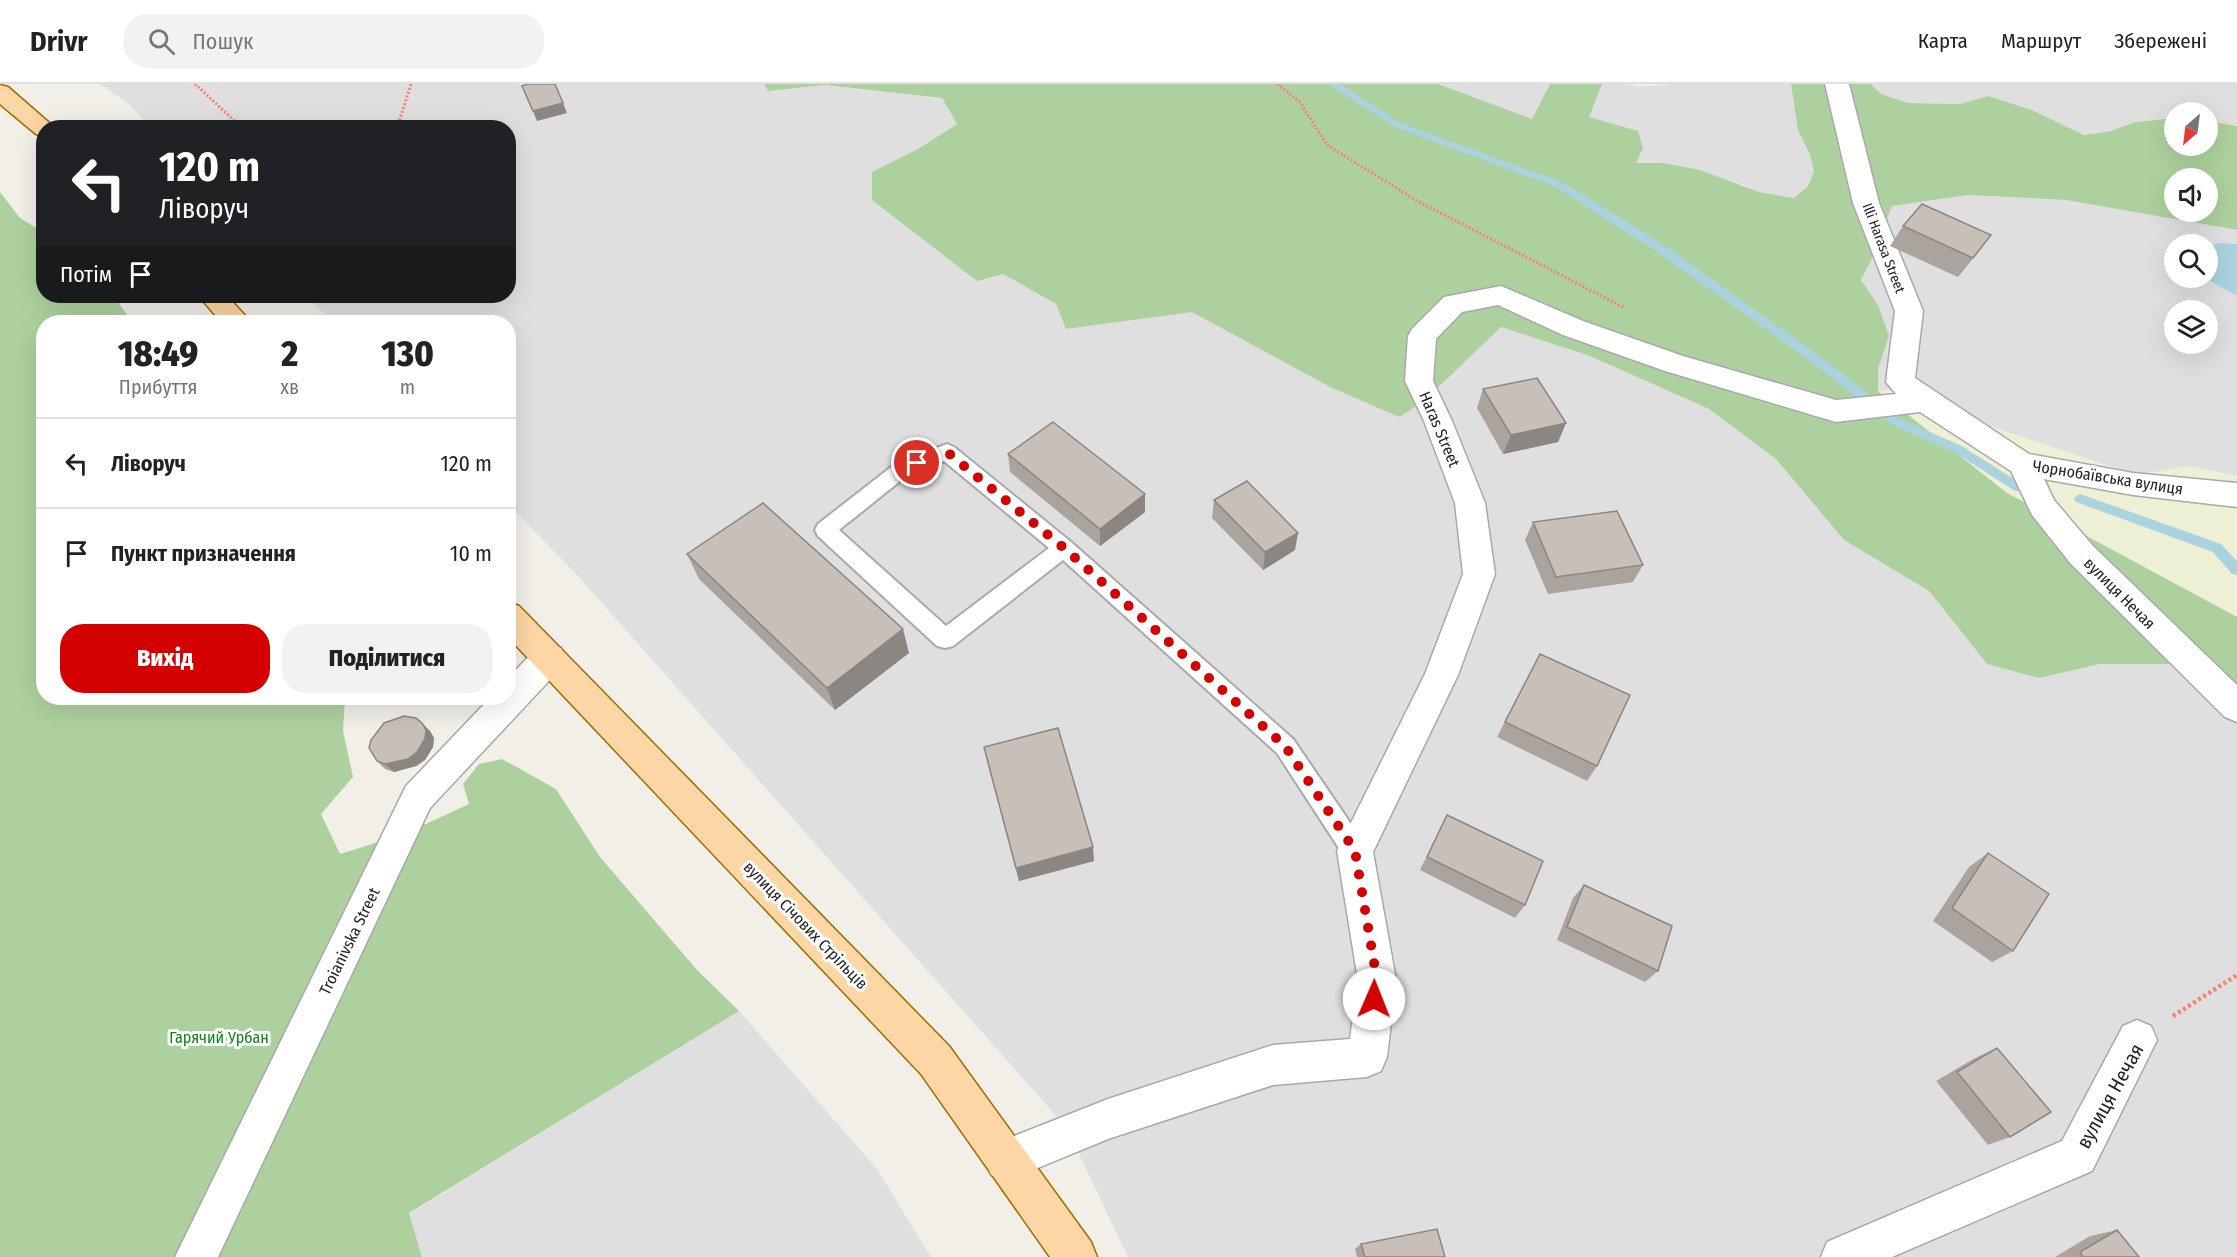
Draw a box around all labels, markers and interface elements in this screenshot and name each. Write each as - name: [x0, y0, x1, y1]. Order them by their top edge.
- search box: [124, 14, 544, 68]
- text: Drivr: [30, 25, 88, 58]
- icon: search: [145, 25, 178, 58]
- text: Пошук: [193, 28, 253, 55]
- text: Карта: [1918, 28, 1968, 54]
- text: Маршрут: [2001, 28, 2081, 54]
- text: Збережені: [2114, 28, 2207, 54]
- north arrow: [2164, 102, 2218, 156]
- map controls: [2164, 102, 2218, 354]
- text: 120 m: [159, 142, 260, 192]
- icon: left: [60, 144, 138, 222]
- button: sound: [2164, 168, 2218, 222]
- text: Ліворуч: [159, 193, 249, 225]
- street label: Illi Harasa Street: [1859, 201, 1909, 296]
- button: search: [2164, 234, 2218, 288]
- icon: arrive: [124, 258, 157, 291]
- text: Потім: [60, 261, 112, 288]
- button: layers: [2164, 300, 2218, 354]
- text: 18:49: [118, 332, 198, 376]
- text: 2: [281, 332, 298, 376]
- text: 130: [381, 332, 434, 376]
- text: Прибуття: [119, 375, 197, 399]
- text: хв: [280, 375, 299, 399]
- text: m: [400, 375, 415, 399]
- street label: Haras Street: [1415, 389, 1464, 471]
- pin: [891, 437, 942, 488]
- icon: arrive: [900, 446, 933, 479]
- icon: left: [60, 447, 93, 480]
- text: Ліворуч: [111, 450, 186, 477]
- text: 120 m: [440, 450, 492, 477]
- street label: Чорнобаївська вулиця: [2031, 456, 2184, 499]
- icon: arrive: [60, 537, 93, 570]
- text: Пункт призначення: [111, 540, 296, 567]
- text: 10 m: [450, 540, 492, 567]
- street label: вулиця Нечая: [2080, 554, 2159, 633]
- button: Вихід: [60, 624, 270, 693]
- button: Поділитися: [282, 624, 492, 693]
- street label: вулиця Січових Стрільців: [740, 858, 872, 993]
- street label: Troianivska Street: [315, 884, 384, 998]
- position arrow: [1342, 967, 1406, 1031]
- park label: Гарячий Урбан: [169, 1028, 269, 1047]
- street label: вулиця Нечая: [2071, 1039, 2149, 1153]

